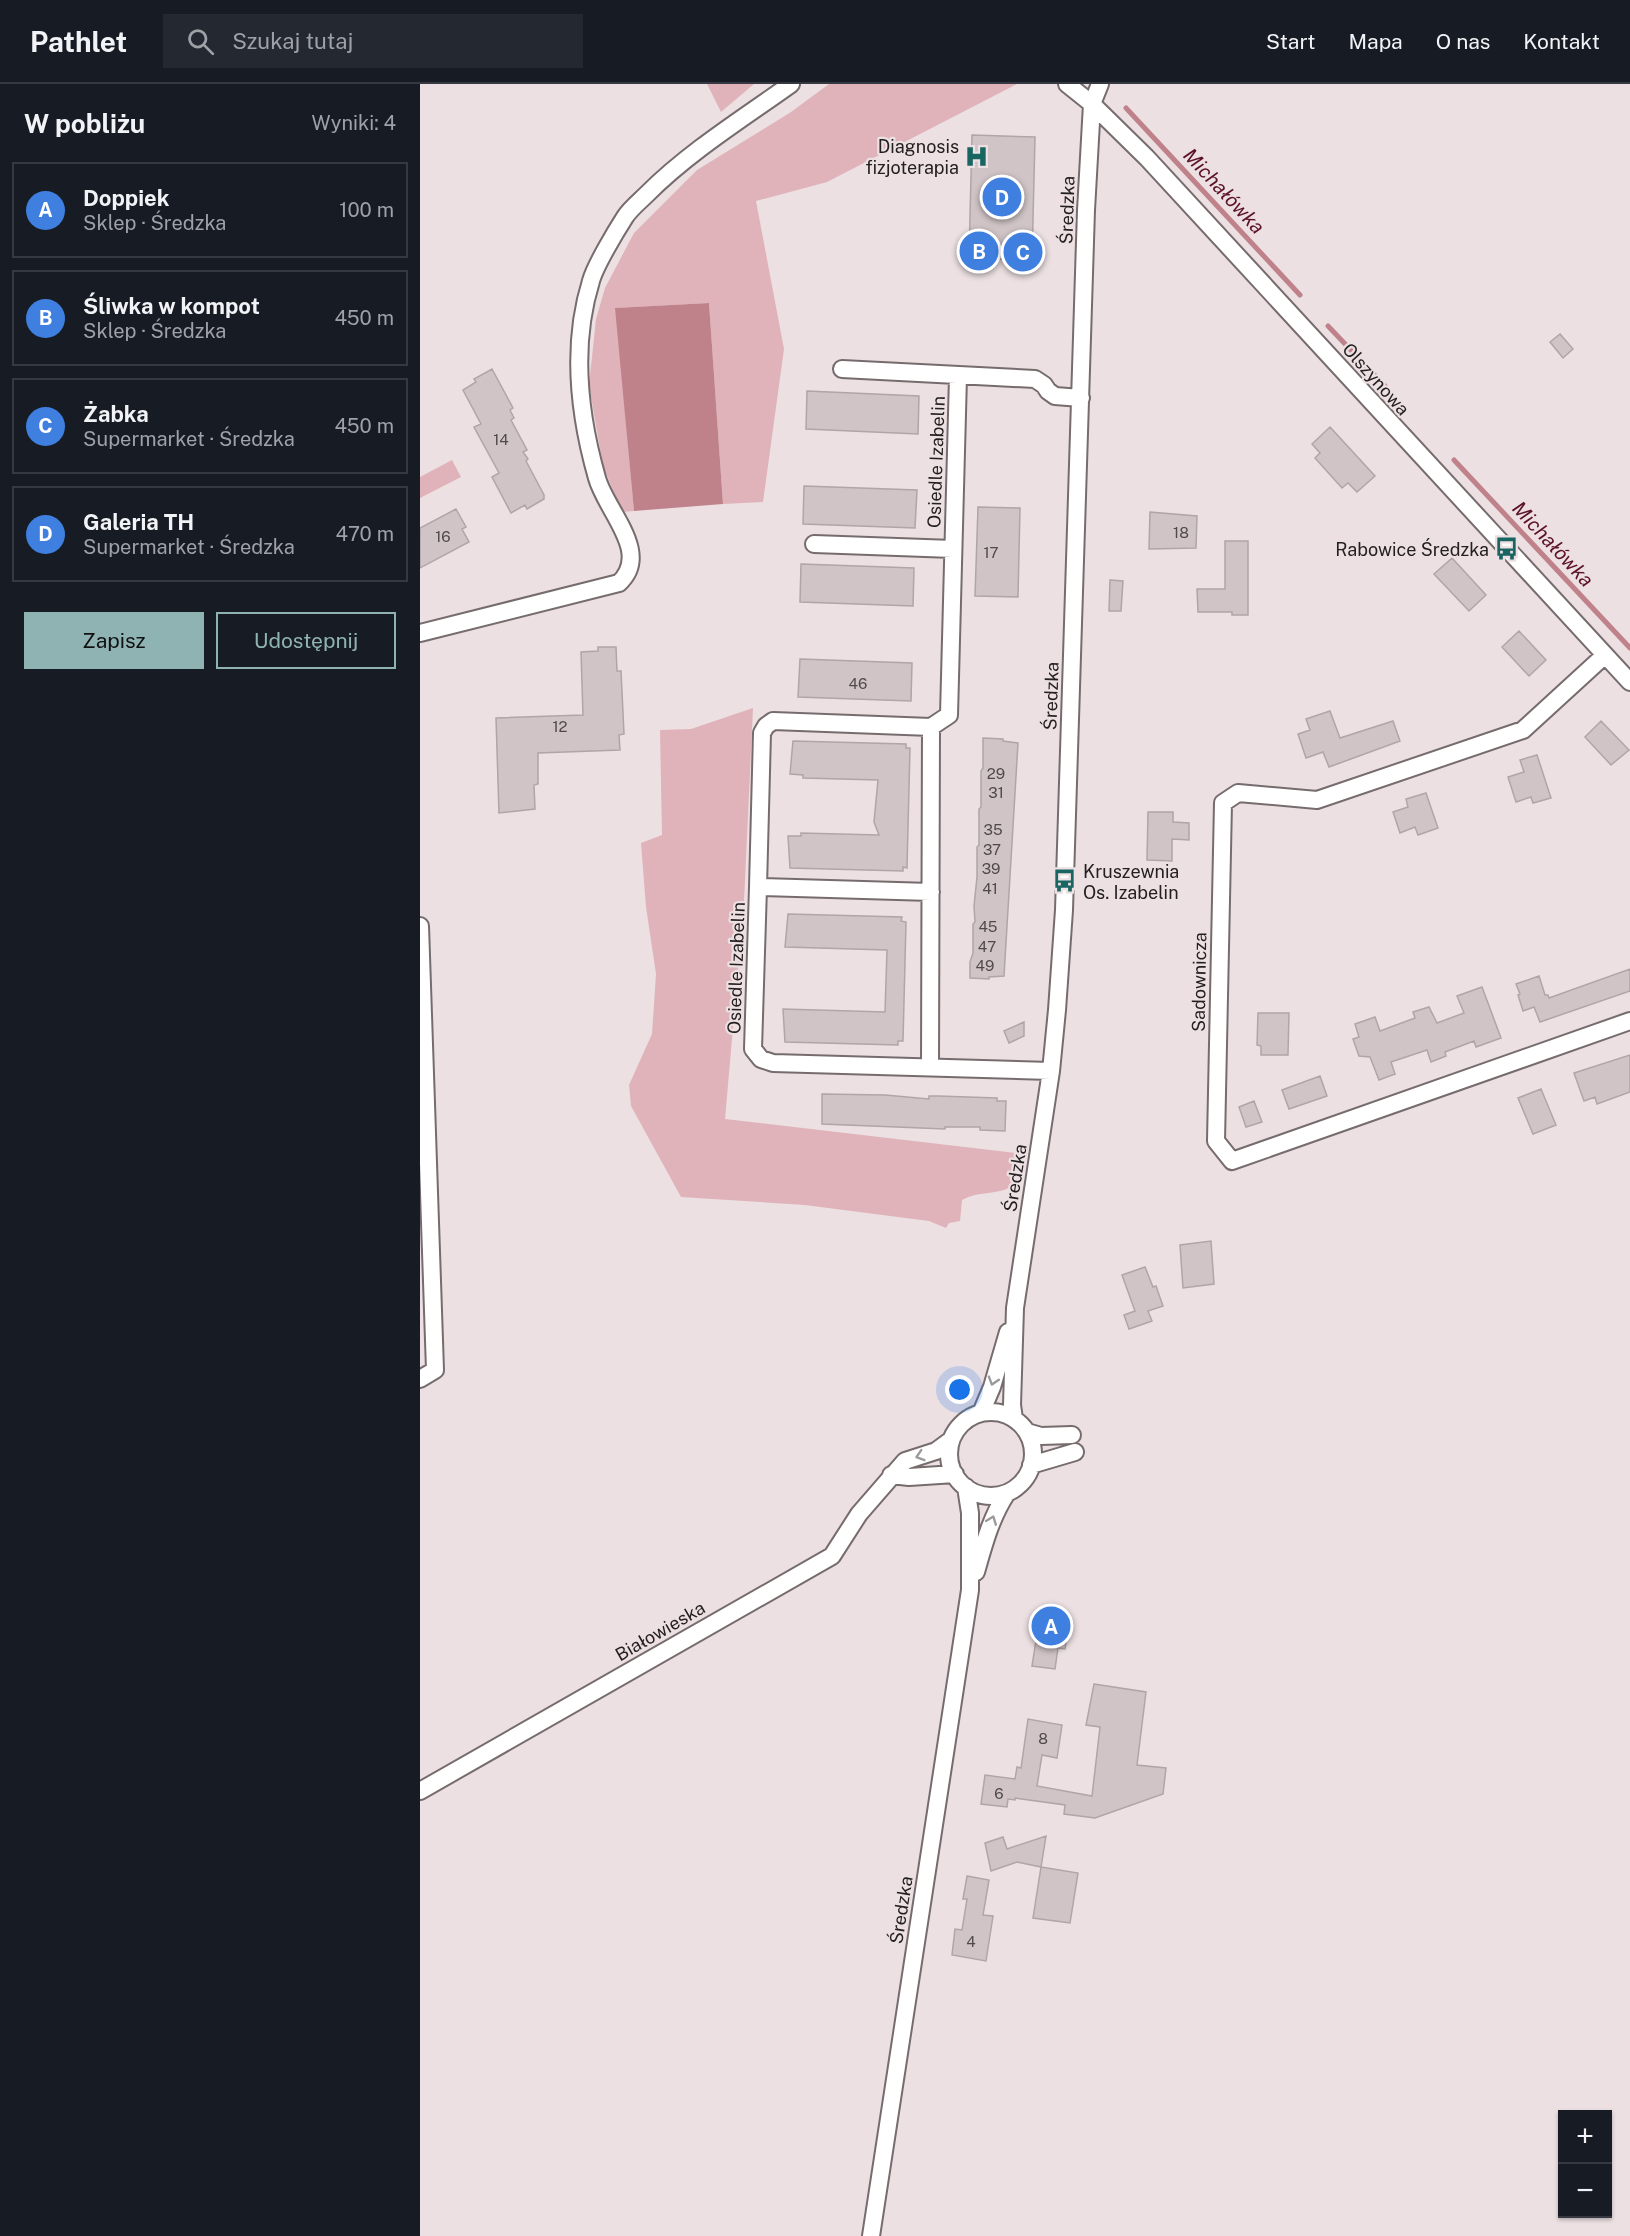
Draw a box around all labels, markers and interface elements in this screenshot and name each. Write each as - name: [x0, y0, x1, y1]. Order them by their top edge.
- search box: [163, 14, 583, 68]
- text: Pathlet: [30, 25, 127, 58]
- icon: search: [184, 25, 217, 58]
- text: Szukaj tutaj: [232, 28, 353, 54]
- text: Start: [1266, 29, 1316, 54]
- text: Mapa: [1349, 29, 1403, 54]
- text: O nas: [1436, 29, 1490, 54]
- text: Kontakt: [1523, 29, 1600, 54]
- text: W pobliżu: [24, 108, 145, 139]
- text: Wyniki: 4: [312, 111, 396, 135]
- place label: Diagnosis fizjoterapia: [866, 136, 959, 178]
- hospital icon: Diagnosis fizjoterapia: [964, 143, 990, 169]
- water label: Michałówka: [1178, 143, 1270, 239]
- pin: D: [982, 174, 1022, 220]
- street label: Średzka: [1054, 175, 1079, 245]
- text: Doppiek: [83, 185, 170, 211]
- text: A: [38, 198, 53, 222]
- text: 100 m: [339, 198, 394, 222]
- text: Sklep · Średzka: [83, 211, 226, 235]
- pin: B: [960, 228, 998, 274]
- pin: C: [1004, 230, 1042, 274]
- text: Śliwka w kompot: [83, 293, 260, 319]
- text: B: [39, 306, 52, 330]
- text: 450 m: [334, 306, 394, 330]
- text: Sklep · Średzka: [83, 319, 226, 343]
- street label: Olszynowa: [1338, 339, 1414, 419]
- street label: Osiedle Izabelin: [923, 396, 949, 528]
- text: Żabka: [83, 401, 149, 427]
- text: C: [38, 414, 53, 438]
- text: 450 m: [334, 414, 394, 438]
- text: Supermarket · Średzka: [83, 427, 295, 451]
- house number: 14: [493, 431, 509, 448]
- water label: Michałówka: [1507, 496, 1599, 592]
- text: Galeria TH: [83, 509, 194, 535]
- text: D: [38, 522, 53, 546]
- text: 470 m: [335, 522, 394, 546]
- house number: 18: [1173, 524, 1189, 541]
- house number: 16: [435, 528, 451, 545]
- text: Supermarket · Średzka: [83, 535, 295, 559]
- bus stop icon: Rabowice Średzka: [1494, 536, 1520, 562]
- place label: Rabowice Średzka: [1335, 538, 1489, 560]
- house number: 17: [983, 544, 999, 561]
- button: Zapisz: [24, 612, 204, 669]
- button: Udostępnij: [216, 612, 396, 669]
- street label: Średzka: [1038, 661, 1063, 731]
- house number: 46: [849, 675, 867, 692]
- house number: 12: [552, 718, 568, 735]
- house number: 29: [987, 765, 1005, 782]
- house number: 31: [988, 784, 1004, 801]
- house number: 35: [983, 821, 1003, 838]
- house number: 37: [983, 841, 1001, 858]
- house number: 39: [982, 860, 1000, 877]
- place label: Kruszewnia Os. Izabelin: [1083, 861, 1179, 903]
- bus stop icon: Kruszewnia Os. Izabelin: [1052, 868, 1078, 894]
- house number: 41: [982, 880, 998, 897]
- street label: Osiedle Izabelin: [723, 902, 749, 1034]
- house number: 45: [979, 918, 997, 935]
- street label: Sadownicza: [1188, 932, 1210, 1032]
- house number: 47: [978, 938, 996, 955]
- house number: 49: [976, 957, 994, 974]
- street label: Średzka: [998, 1142, 1031, 1213]
- your location: [945, 1375, 974, 1404]
- one-way arrow: [988, 1376, 1000, 1386]
- one-way arrow: [915, 1449, 926, 1461]
- one-way arrow: [985, 1515, 997, 1526]
- street label: Białowieska: [611, 1597, 709, 1665]
- pin: A: [1032, 1604, 1070, 1648]
- house number: 8: [1038, 1730, 1048, 1747]
- house number: 6: [994, 1785, 1004, 1802]
- street label: Średzka: [884, 1874, 917, 1945]
- house number: 4: [966, 1933, 976, 1950]
- map controls: [1558, 2110, 1612, 2218]
- button: +: [1558, 2110, 1612, 2164]
- button: −: [1558, 2164, 1612, 2218]

